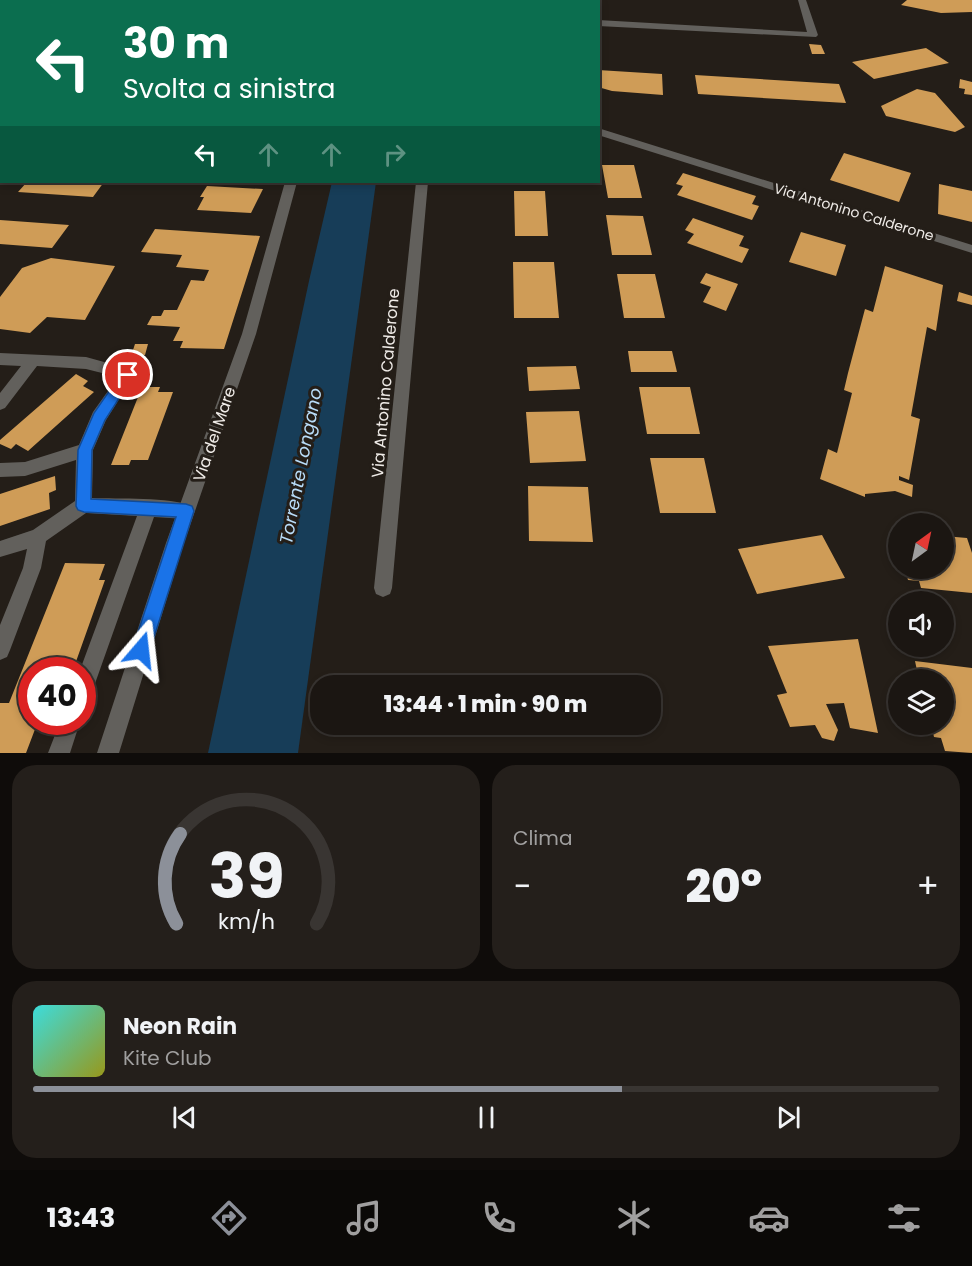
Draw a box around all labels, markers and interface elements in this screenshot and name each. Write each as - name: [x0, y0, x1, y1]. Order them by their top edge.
- text: 30 m: [123, 14, 229, 73]
- icon: left: [24, 24, 102, 102]
- text: Svolta a sinistra: [123, 70, 336, 107]
- icon: left: [189, 138, 222, 171]
- icon: ahead: [252, 138, 285, 171]
- icon: ahead: [315, 138, 348, 171]
- icon: right: [378, 138, 411, 171]
- street label: Via Antonino Calderone: [772, 178, 937, 246]
- street label: Via Antonino Calderone: [366, 287, 405, 479]
- pin: [102, 349, 153, 400]
- icon: arrive: [111, 358, 144, 391]
- street label: Via del Mare: [187, 383, 242, 485]
- water label: Torrente Longano: [273, 386, 328, 546]
- north arrow: [888, 513, 954, 579]
- map controls: [888, 513, 954, 735]
- button: sound: [888, 591, 954, 657]
- position arrow: [109, 618, 173, 682]
- speed limit sign: 40: [18, 657, 96, 735]
- button: layers: [888, 669, 954, 735]
- text: 13:44 · 1 min · 90 m: [384, 689, 587, 720]
- text: Clima: [513, 824, 572, 852]
- text: 39: [208, 832, 284, 920]
- text: 20°: [685, 855, 762, 918]
- text: −: [513, 863, 531, 910]
- text: +: [916, 863, 939, 910]
- text: km/h: [217, 906, 275, 937]
- text: Neon Rain: [123, 1011, 237, 1042]
- text: Kite Club: [123, 1044, 212, 1072]
- icon: previous: [168, 1101, 201, 1134]
- icon: pause: [470, 1101, 503, 1134]
- icon: next: [772, 1101, 805, 1134]
- icon: directions: [208, 1197, 250, 1239]
- icon: music: [343, 1197, 385, 1239]
- icon: phone: [478, 1197, 520, 1239]
- icon: climate: [613, 1197, 655, 1239]
- icon: car: [748, 1197, 790, 1239]
- icon: filters: [883, 1197, 925, 1239]
- text: 13:43: [47, 1199, 115, 1236]

